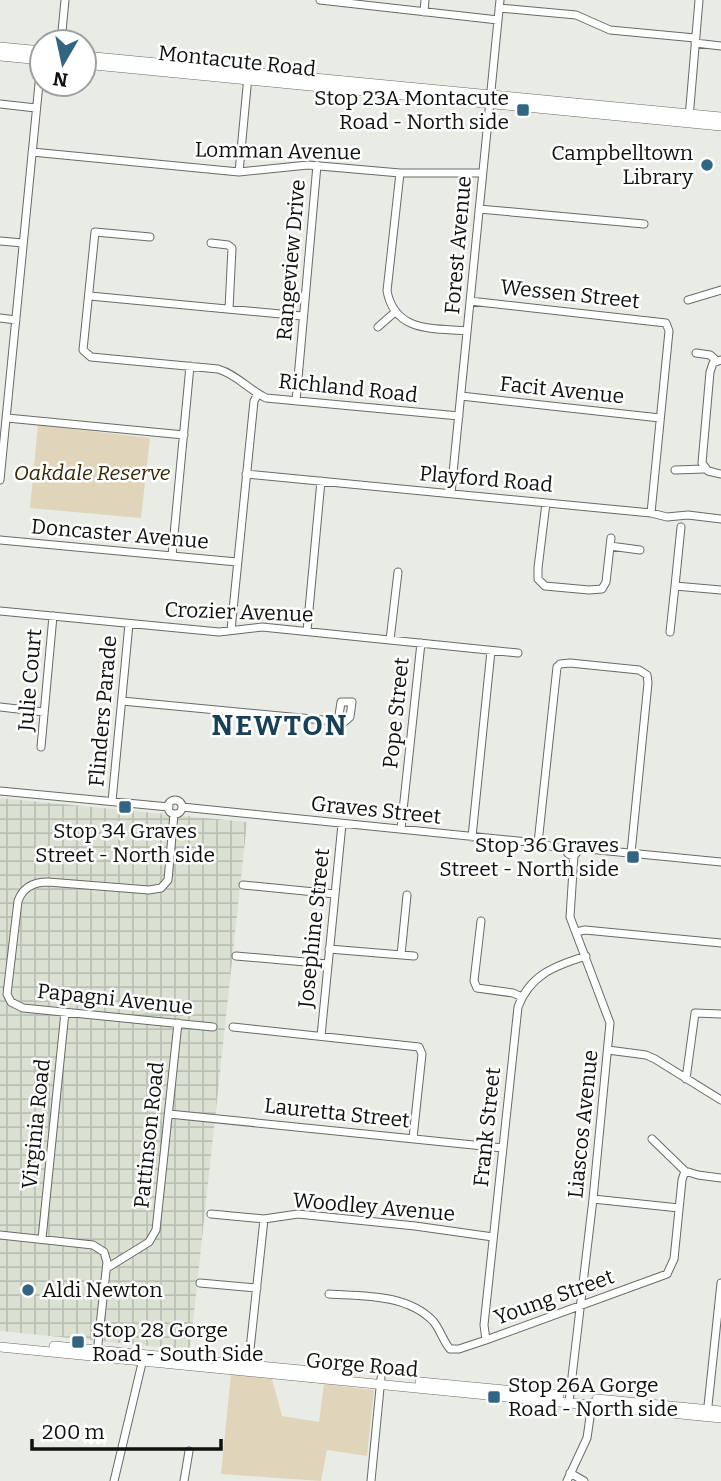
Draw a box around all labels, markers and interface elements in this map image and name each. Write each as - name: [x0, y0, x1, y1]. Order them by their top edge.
- north arrow: [28, 28, 98, 98]
- street label: Montacute Road: [157, 40, 317, 82]
- text: N: [51, 67, 69, 92]
- place label: Stop 23A Montacute Road - North side: [314, 85, 509, 135]
- marker: Stop 23A Montacute Road - North side: [515, 102, 531, 118]
- street label: Lomman Avenue: [195, 137, 361, 165]
- place label: Campbelltown Library: [551, 140, 694, 190]
- marker: Campbelltown Library: [699, 157, 715, 173]
- street label: Forest Avenue: [439, 175, 477, 315]
- street label: Rangeview Drive: [271, 178, 311, 342]
- street label: Wessen Street: [499, 274, 641, 314]
- street label: Richland Road: [277, 368, 419, 408]
- street label: Facit Avenue: [498, 371, 626, 409]
- park label: Oakdale Reserve: [14, 460, 171, 486]
- street label: Playford Road: [418, 460, 554, 498]
- street label: Doncaster Avenue: [30, 513, 210, 555]
- street label: Crozier Avenue: [164, 596, 314, 628]
- street label: Julie Court: [12, 627, 47, 733]
- street label: Flinders Parade: [83, 634, 123, 788]
- street label: Pope Street: [377, 656, 415, 770]
- district label: NEWTON: [212, 709, 348, 742]
- street label: Graves Street: [310, 790, 443, 830]
- marker: Stop 34 Graves Street - North side: [117, 799, 133, 815]
- place label: Stop 34 Graves Street - North side: [35, 818, 215, 868]
- place label: Stop 36 Graves Street - North side: [439, 832, 619, 882]
- street label: Josephine Street: [293, 847, 335, 1010]
- marker: Stop 36 Graves Street - North side: [625, 849, 641, 865]
- street label: Papagni Avenue: [36, 978, 194, 1020]
- street label: Liascos Avenue: [562, 1048, 604, 1200]
- street label: Virginia Road: [16, 1058, 56, 1190]
- street label: Pattinson Road: [128, 1060, 170, 1210]
- street label: Frank Street: [468, 1065, 506, 1188]
- street label: Lauretta Street: [263, 1092, 411, 1134]
- street label: Woodley Avenue: [292, 1187, 456, 1227]
- street label: Young Street: [491, 1263, 618, 1331]
- place label: Aldi Newton: [42, 1277, 163, 1303]
- marker: Aldi Newton: [20, 1282, 36, 1298]
- place label: Stop 28 Gorge Road - South Side: [92, 1317, 264, 1367]
- marker: Stop 28 Gorge Road - South Side: [70, 1334, 86, 1350]
- street label: Gorge Road: [305, 1347, 419, 1383]
- place label: Stop 26A Gorge Road - North side: [508, 1372, 678, 1422]
- marker: Stop 26A Gorge Road - North side: [486, 1389, 502, 1405]
- scale bar: [32, 1408, 220, 1452]
- text: 200 m: [42, 1419, 105, 1445]

